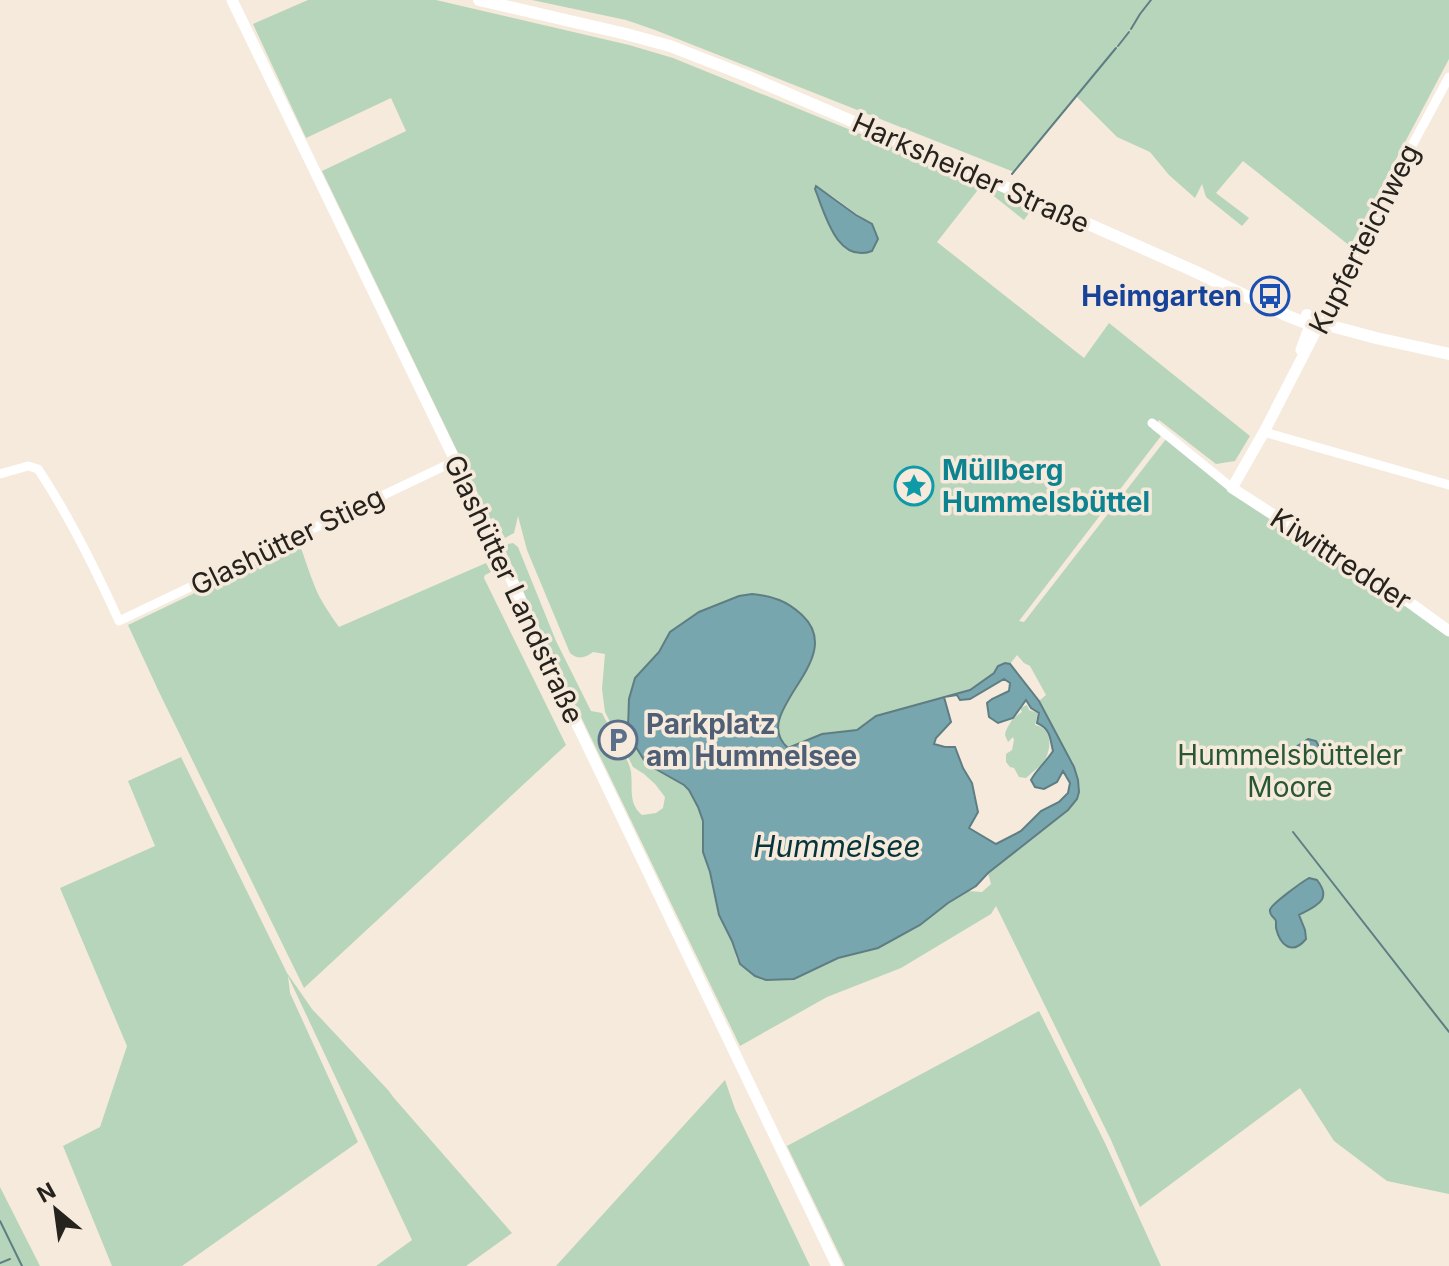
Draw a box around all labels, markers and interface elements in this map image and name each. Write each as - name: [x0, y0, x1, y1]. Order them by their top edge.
- street label: Harksheider Straße: [847, 105, 1095, 241]
- street label: Kupferteichweg: [1301, 138, 1427, 340]
- bus stop icon: Heimgarten: [1249, 275, 1291, 317]
- place label: Heimgarten: [1081, 279, 1242, 313]
- street label: Glashütter Landstraße: [437, 449, 591, 729]
- place label: Müllberg Hummelsbüttel: [942, 453, 1150, 519]
- place icon: Müllberg Hummelsbüttel: [893, 465, 935, 507]
- street label: Glashütter Stieg: [185, 480, 389, 602]
- street label: Kiwittredder: [1264, 501, 1418, 617]
- place label: Parkplatz am Hummelsee: [646, 707, 857, 773]
- parking icon: Parkplatz am Hummelsee: [597, 719, 639, 761]
- park label: Hummelsbütteler Moore: [1177, 738, 1403, 804]
- water label: Hummelsee: [753, 828, 921, 864]
- north arrow: [16, 1170, 96, 1250]
- text: N: [33, 1177, 60, 1208]

